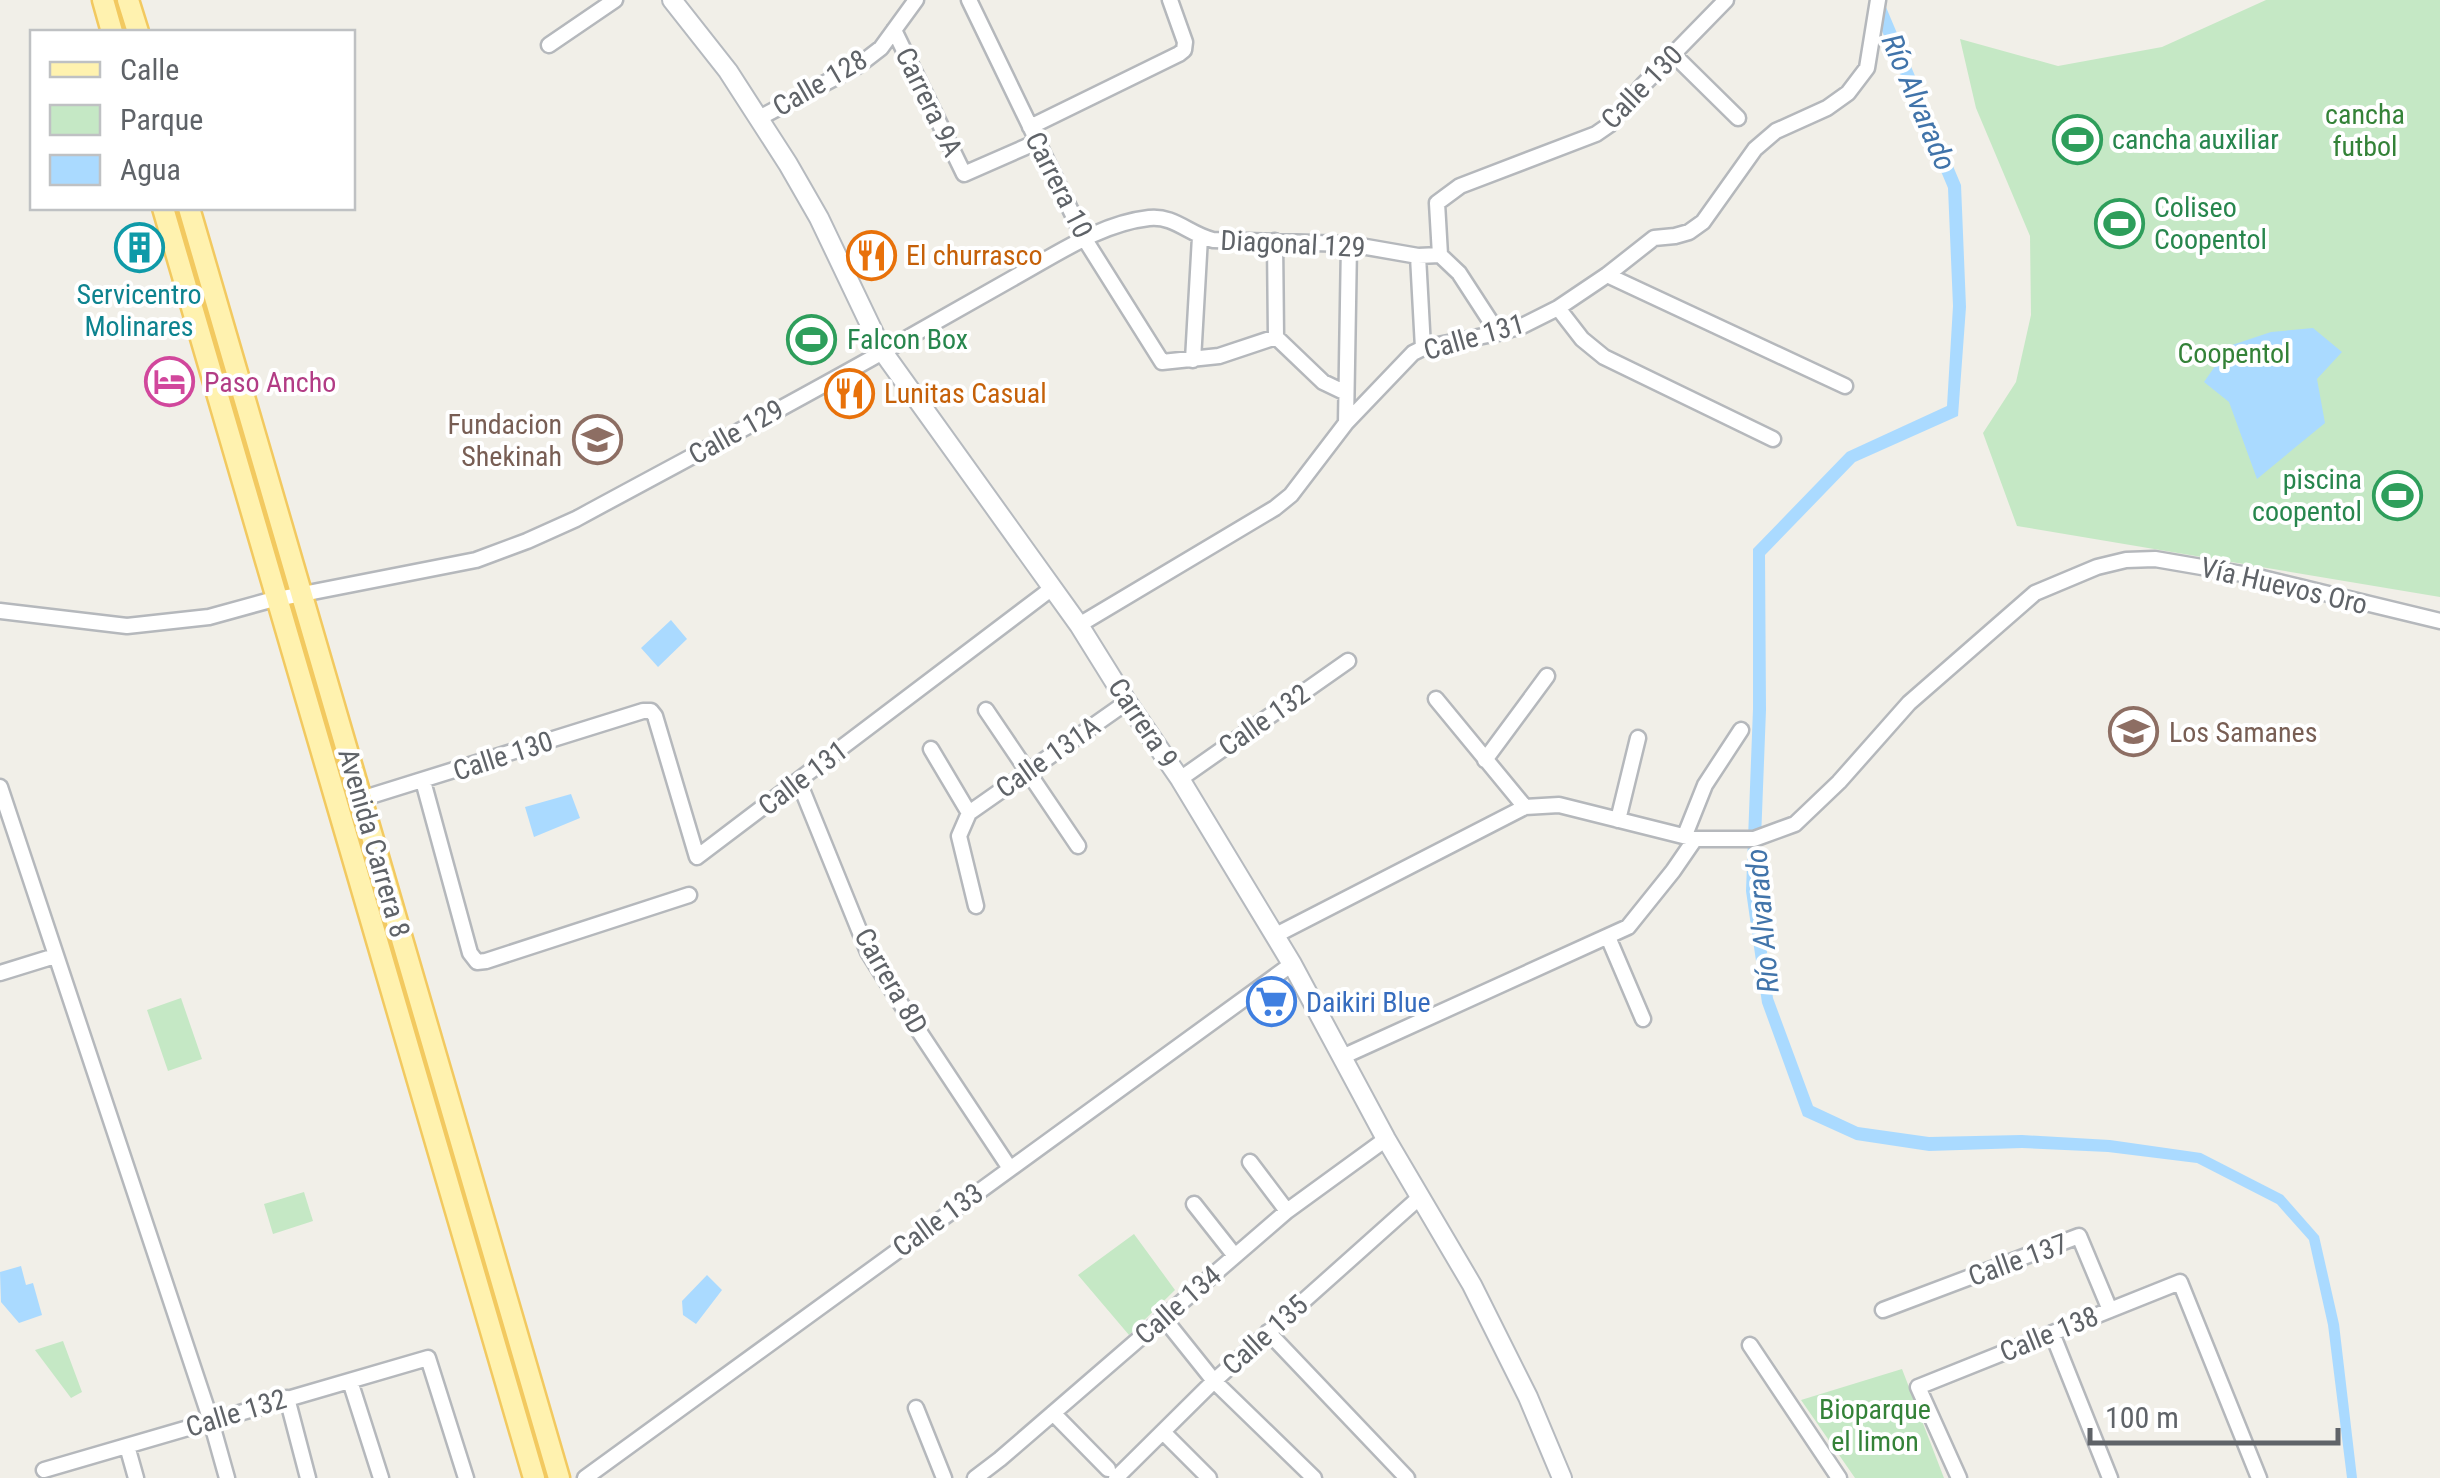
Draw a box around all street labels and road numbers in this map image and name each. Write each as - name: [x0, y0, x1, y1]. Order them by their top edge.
- street label: Calle 130: [1594, 38, 1690, 136]
- street label: Carrera 9A: [889, 42, 969, 162]
- street label: Calle 128: [767, 43, 873, 123]
- street label: Carrera 10: [1018, 126, 1100, 244]
- street label: Diagonal 129: [1220, 224, 1366, 264]
- street label: Calle 131: [1420, 307, 1528, 367]
- street label: Calle 129: [683, 393, 789, 471]
- street label: Vía Huevos Oro: [2197, 551, 2371, 621]
- street label: Carrera 9: [1101, 672, 1185, 774]
- street label: Calle 132: [1212, 677, 1316, 763]
- street label: Calle 131A: [990, 709, 1106, 805]
- street label: Calle 130: [449, 724, 557, 788]
- street label: Calle 131: [752, 734, 854, 822]
- street label: Avenida Carrera 8: [331, 745, 417, 941]
- street label: Carrera 8D: [847, 922, 935, 1040]
- street label: Calle 133: [887, 1176, 989, 1264]
- street label: Calle 137: [1964, 1227, 2072, 1293]
- street label: Calle 134: [1128, 1259, 1228, 1351]
- street label: Calle 135: [1216, 1288, 1314, 1382]
- street label: Calle 138: [1995, 1299, 2103, 1369]
- street label: Calle 132: [182, 1382, 290, 1444]

